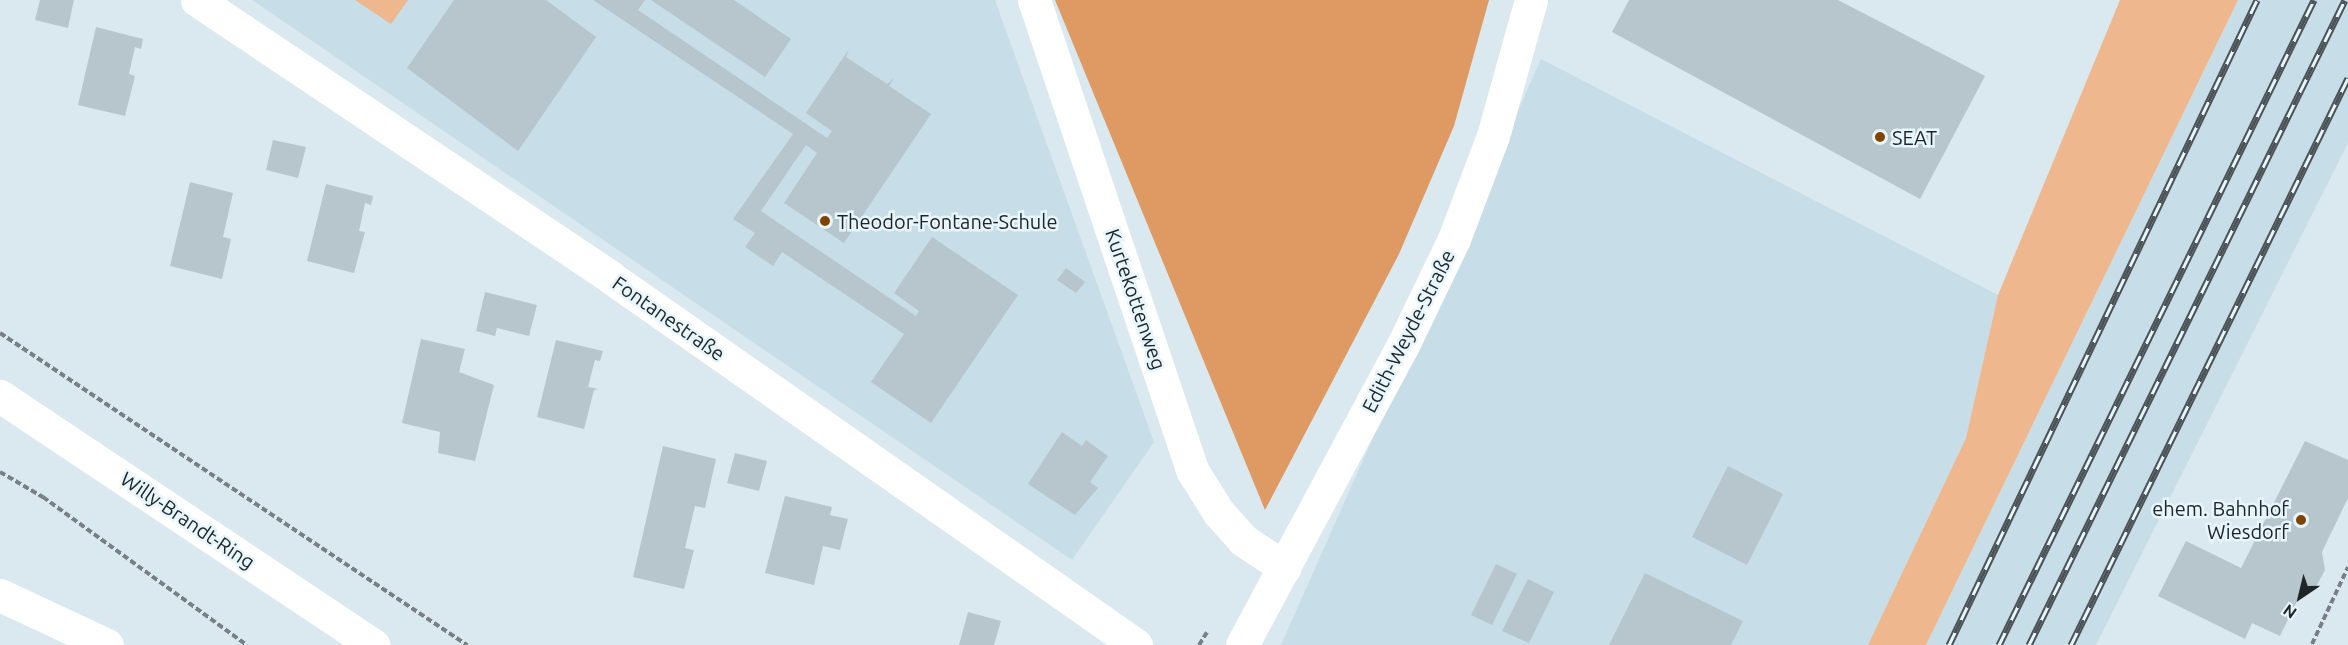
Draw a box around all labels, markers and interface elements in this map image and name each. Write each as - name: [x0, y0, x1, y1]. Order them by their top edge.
- place label: SEAT: [1892, 125, 1937, 149]
- marker: SEAT: [1873, 130, 1887, 144]
- place label: Theodor-Fontane-Schule: [837, 209, 1058, 233]
- marker: Theodor-Fontane-Schule: [818, 214, 832, 228]
- street label: Kurtekottenweg: [1101, 225, 1171, 373]
- street label: Edith-Weyde-Straße: [1357, 246, 1459, 416]
- street label: Fontanestraße: [608, 270, 730, 366]
- street label: Willy-Brandt-Ring: [116, 466, 260, 574]
- place label: ehem. Bahnhof Wiesdorf: [2152, 496, 2289, 543]
- marker: ehem. Bahnhof Wiesdorf: [2294, 513, 2308, 527]
- north arrow: [2270, 567, 2330, 627]
- text: N: [2280, 601, 2300, 623]

